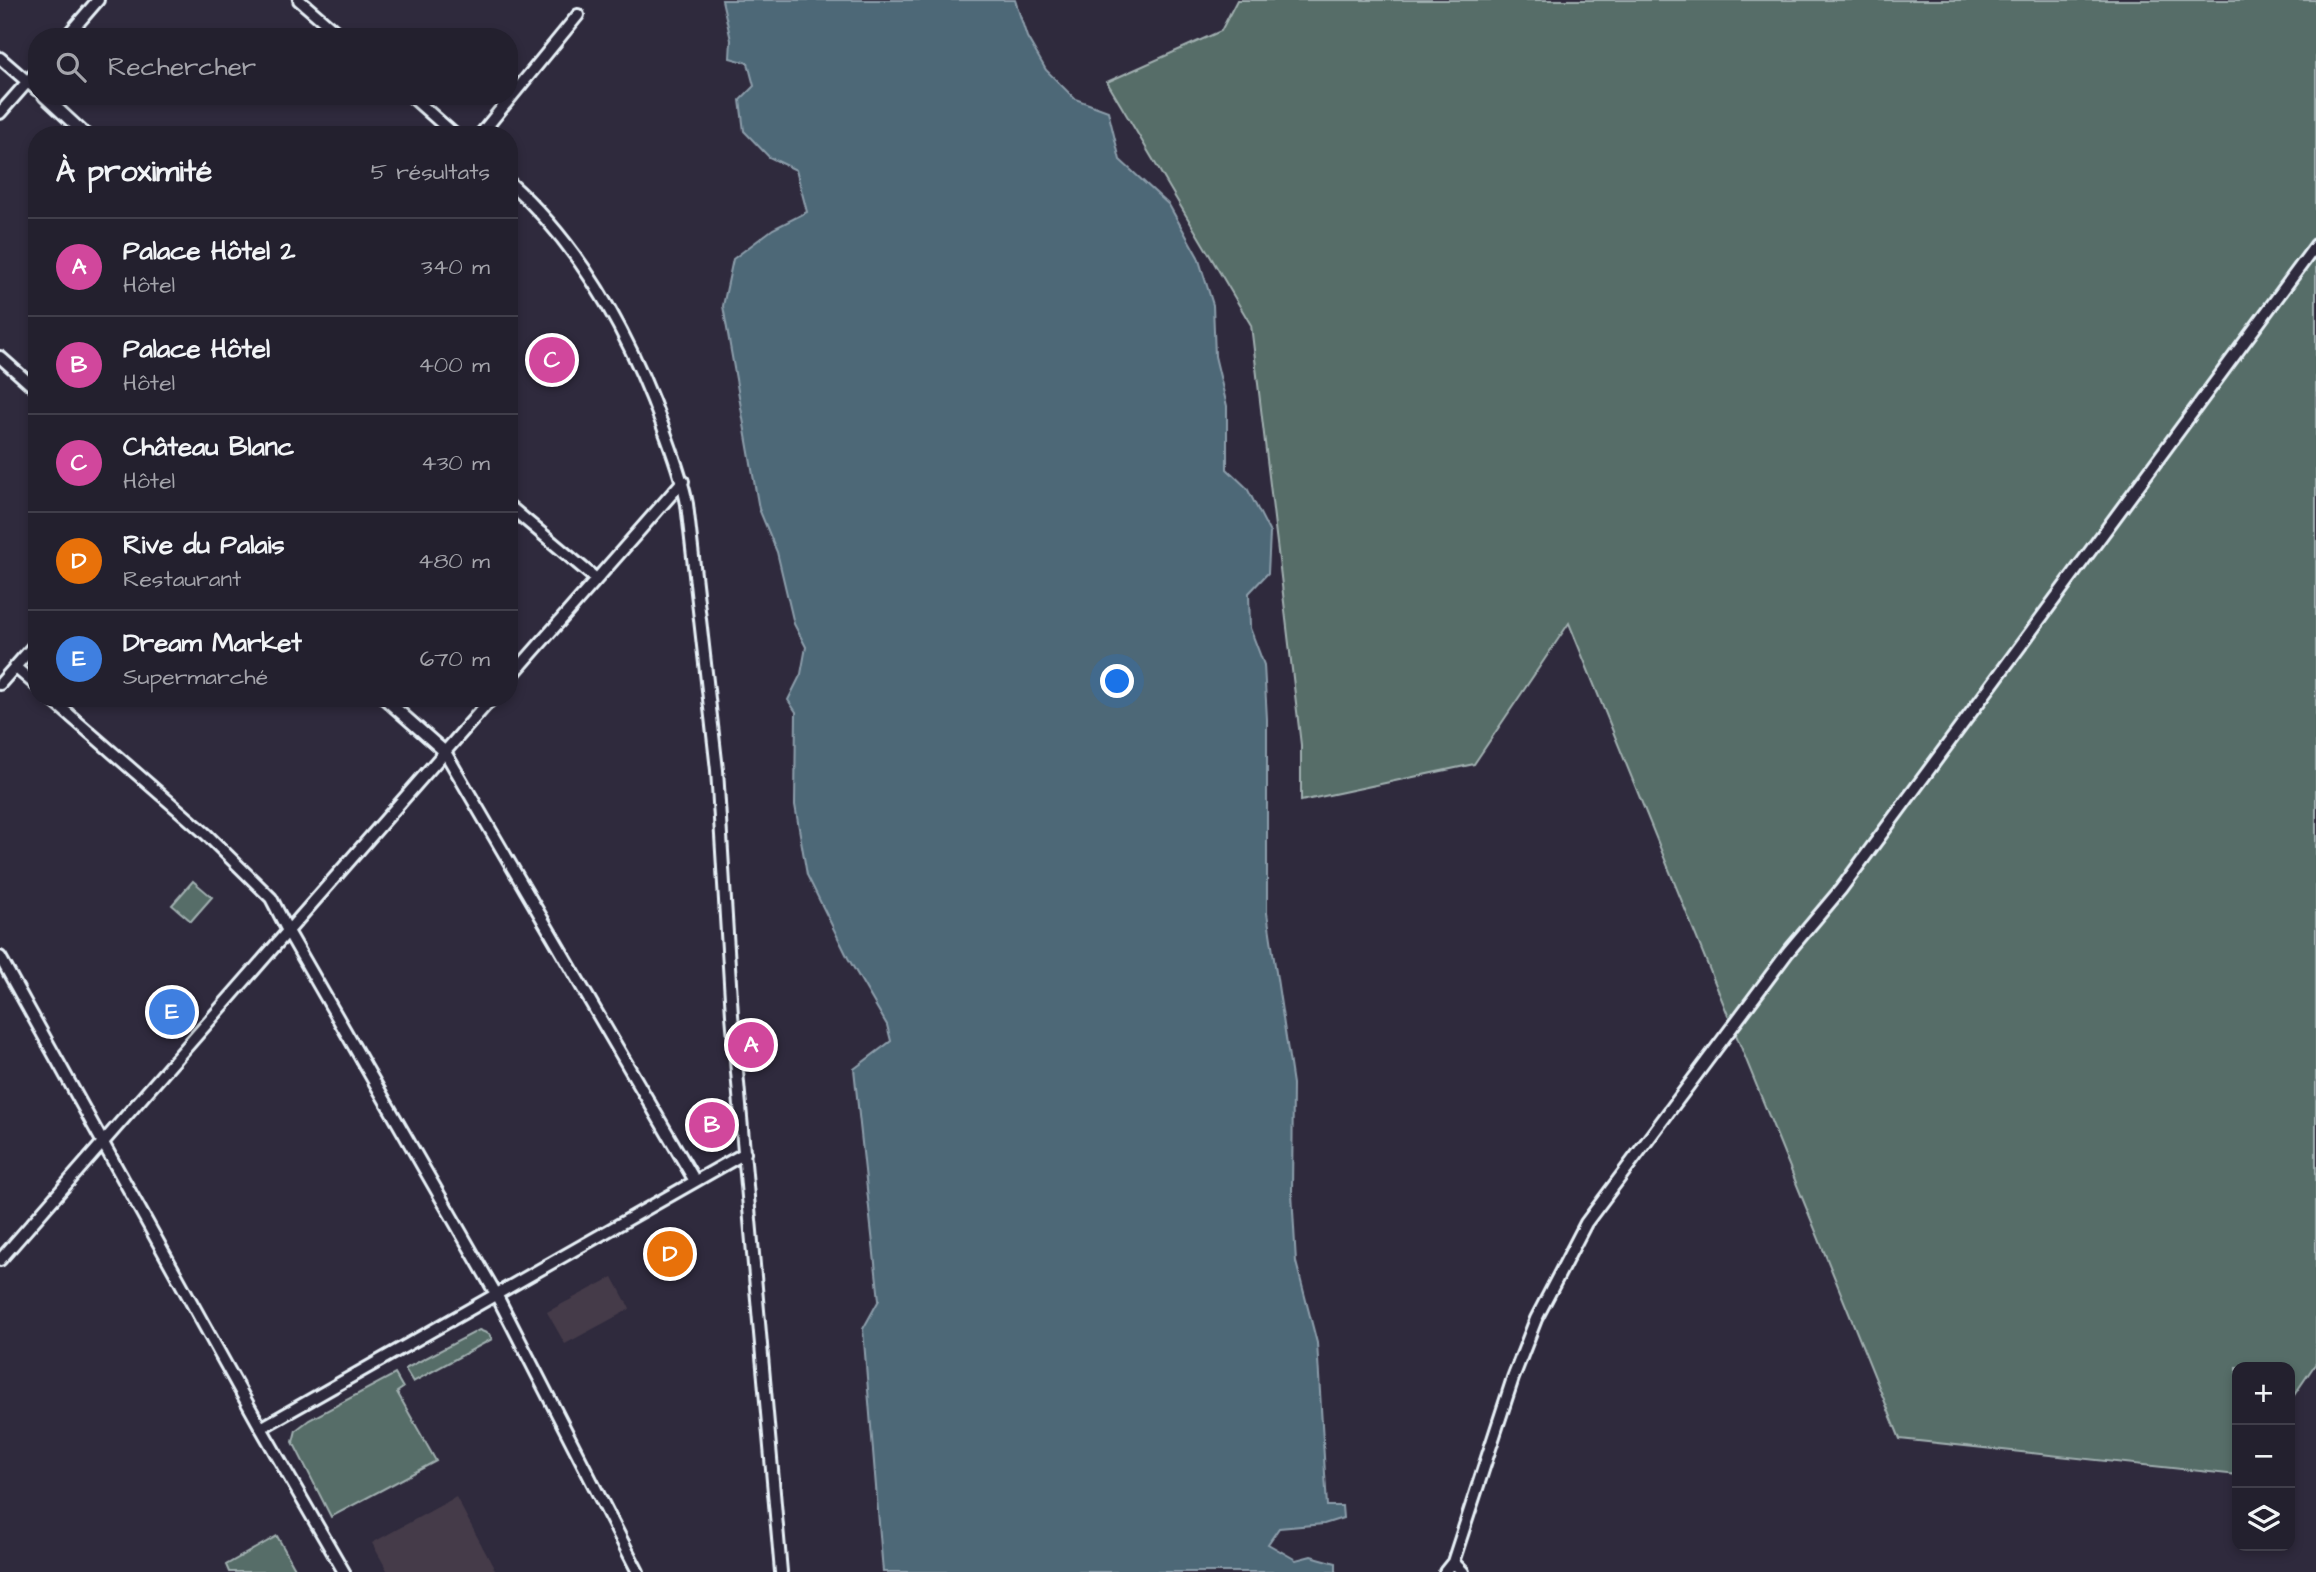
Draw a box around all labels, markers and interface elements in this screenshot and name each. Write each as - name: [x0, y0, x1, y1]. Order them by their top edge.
- search box: [28, 28, 518, 105]
- icon: search: [52, 48, 90, 86]
- text: Rechercher: [108, 49, 256, 85]
- text: À proximité: [56, 151, 212, 193]
- text: 5 résultats: [371, 156, 490, 188]
- text: Palace Hôtel 2: [123, 233, 295, 269]
- text: A: [72, 251, 86, 283]
- text: 340 m: [421, 251, 490, 283]
- text: Hôtel: [123, 269, 175, 301]
- text: Palace Hôtel: [123, 331, 270, 367]
- pin: C: [529, 334, 575, 386]
- text: B: [71, 349, 87, 381]
- text: 400 m: [418, 349, 490, 381]
- text: Hôtel: [123, 367, 175, 399]
- text: Château Blanc: [123, 429, 294, 465]
- text: C: [71, 447, 87, 479]
- text: 430 m: [421, 447, 490, 479]
- text: Hôtel: [123, 465, 175, 497]
- text: Rive du Palais: [123, 527, 284, 563]
- text: D: [72, 545, 86, 577]
- text: 480 m: [418, 545, 490, 577]
- text: Restaurant: [123, 563, 241, 595]
- text: Dream Market: [123, 625, 302, 661]
- text: E: [72, 643, 86, 675]
- text: 670 m: [420, 643, 490, 675]
- text: Supermarché: [123, 661, 268, 693]
- your location: [1100, 664, 1134, 698]
- pin: E: [149, 986, 195, 1038]
- pin: A: [728, 1019, 774, 1071]
- pin: B: [689, 1099, 735, 1151]
- pin: D: [647, 1228, 693, 1280]
- map controls: [2232, 1362, 2295, 1551]
- button: +: [2232, 1362, 2295, 1425]
- button: −: [2232, 1425, 2295, 1488]
- button: layers: [2232, 1488, 2295, 1551]

